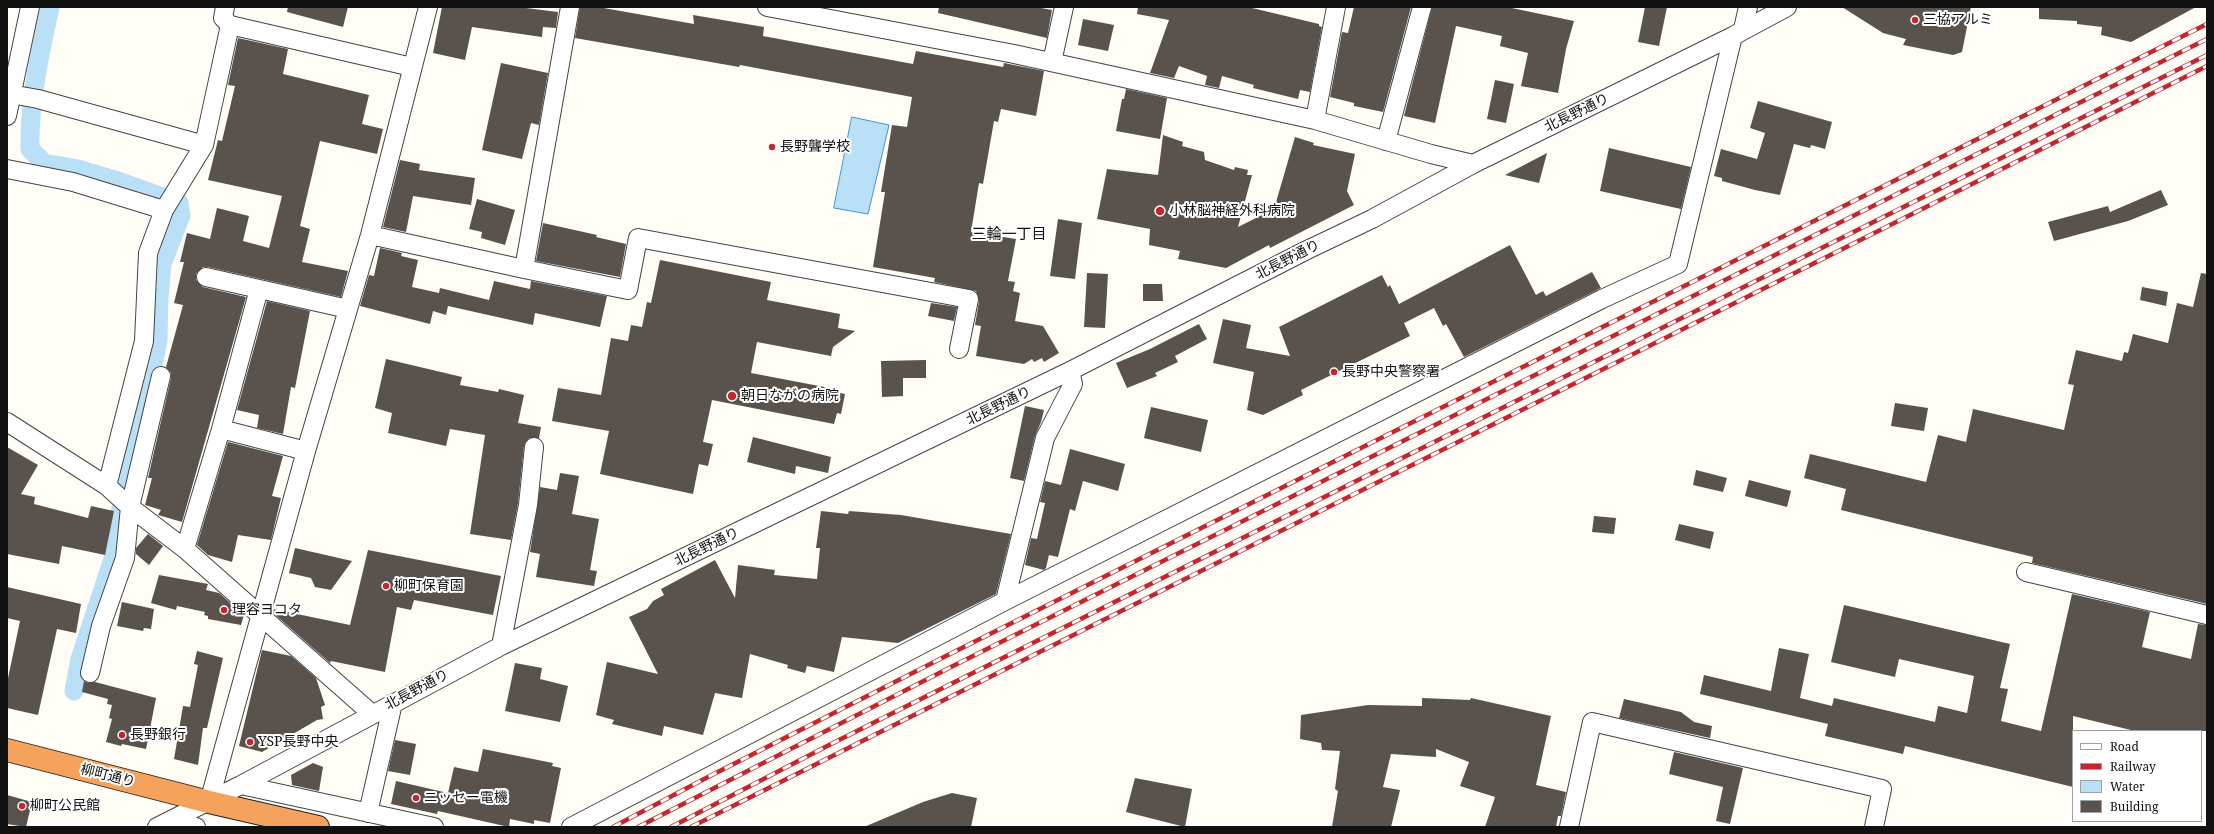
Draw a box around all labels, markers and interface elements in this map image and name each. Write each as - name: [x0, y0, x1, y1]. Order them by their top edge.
- place label: 三協アルミ: [1923, 12, 1993, 28]
- marker: 三協アルミ: [1910, 15, 1920, 25]
- street label: 北長野通り: [1542, 90, 1612, 136]
- place label: 長野聾学校: [780, 139, 850, 155]
- marker: 長野聾学校: [767, 142, 777, 152]
- place label: 小林脳神経外科病院: [1169, 203, 1295, 219]
- marker: 小林脳神経外科病院: [1154, 205, 1166, 217]
- district label: 三輪一丁目: [972, 226, 1046, 244]
- street label: 北長野通り: [1253, 237, 1323, 283]
- place label: 長野中央警察署: [1342, 364, 1440, 380]
- marker: 長野中央警察署: [1329, 367, 1339, 377]
- street label: 北長野通り: [964, 383, 1034, 429]
- place label: 朝日ながの病院: [741, 388, 839, 404]
- marker: 朝日ながの病院: [726, 390, 738, 402]
- street label: 北長野通り: [672, 524, 742, 570]
- place label: 柳町保育園: [394, 578, 464, 594]
- marker: 柳町保育園: [381, 581, 391, 591]
- place label: 理容ヨコタ: [232, 602, 302, 618]
- marker: 理容ヨコタ: [219, 605, 229, 615]
- street label: 北長野通り: [382, 666, 452, 714]
- place label: 長野銀行: [130, 727, 186, 743]
- marker: 長野銀行: [117, 730, 127, 740]
- legend: [2072, 730, 2202, 822]
- place label: YSP長野中央: [258, 734, 339, 750]
- marker: YSP長野中央: [245, 737, 255, 747]
- text: Road: [2110, 738, 2139, 755]
- text: Railway: [2110, 758, 2156, 775]
- street label: 柳町通り: [79, 761, 137, 791]
- text: Water: [2110, 778, 2145, 795]
- place label: ニッセー電機: [424, 790, 508, 806]
- marker: ニッセー電機: [411, 793, 421, 803]
- place label: 柳町公民館: [30, 798, 100, 814]
- text: Building: [2110, 798, 2158, 815]
- marker: 柳町公民館: [17, 801, 27, 811]

